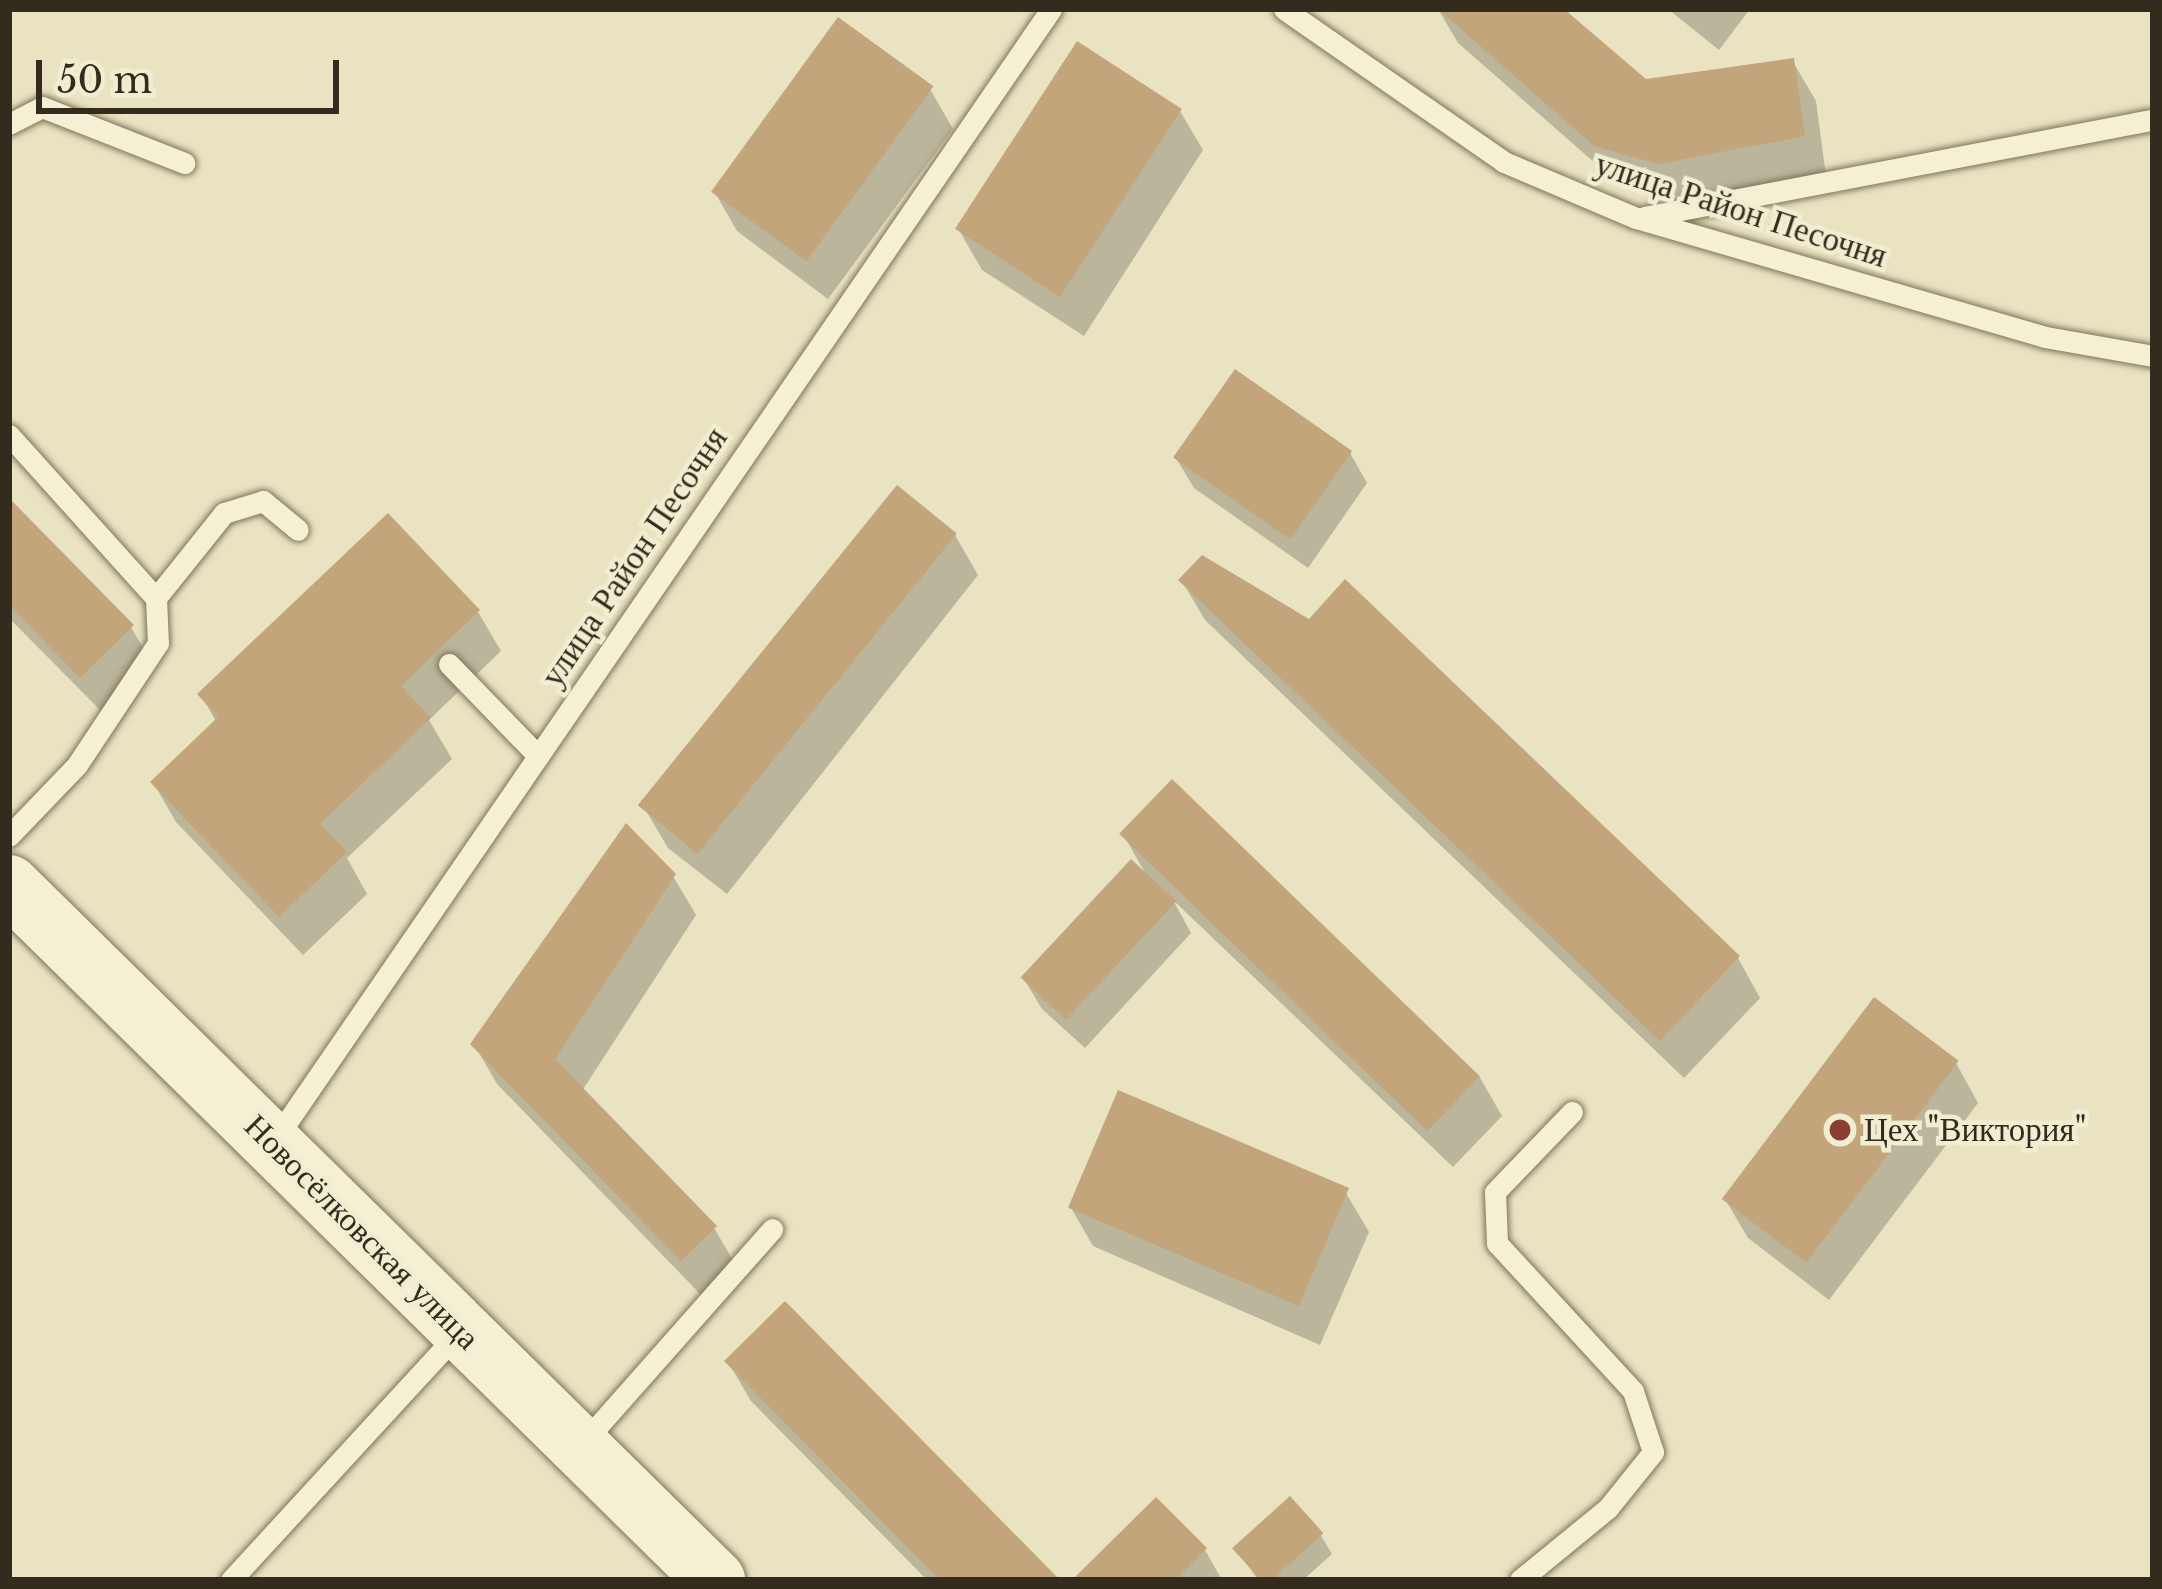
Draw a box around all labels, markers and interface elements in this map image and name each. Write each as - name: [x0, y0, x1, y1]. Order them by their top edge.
- scale bar: [42, 36, 345, 110]
- text: 50 m: [57, 58, 152, 103]
- street label: улица Район Песочня: [1590, 144, 1892, 276]
- street label: улица Район Песочня: [533, 420, 735, 694]
- street label: Новосёлковская улица: [236, 1106, 488, 1358]
- place label: Цех "Виктория": [1864, 1110, 2087, 1150]
- marker: Цех "Виктория": [1827, 1117, 1853, 1143]

